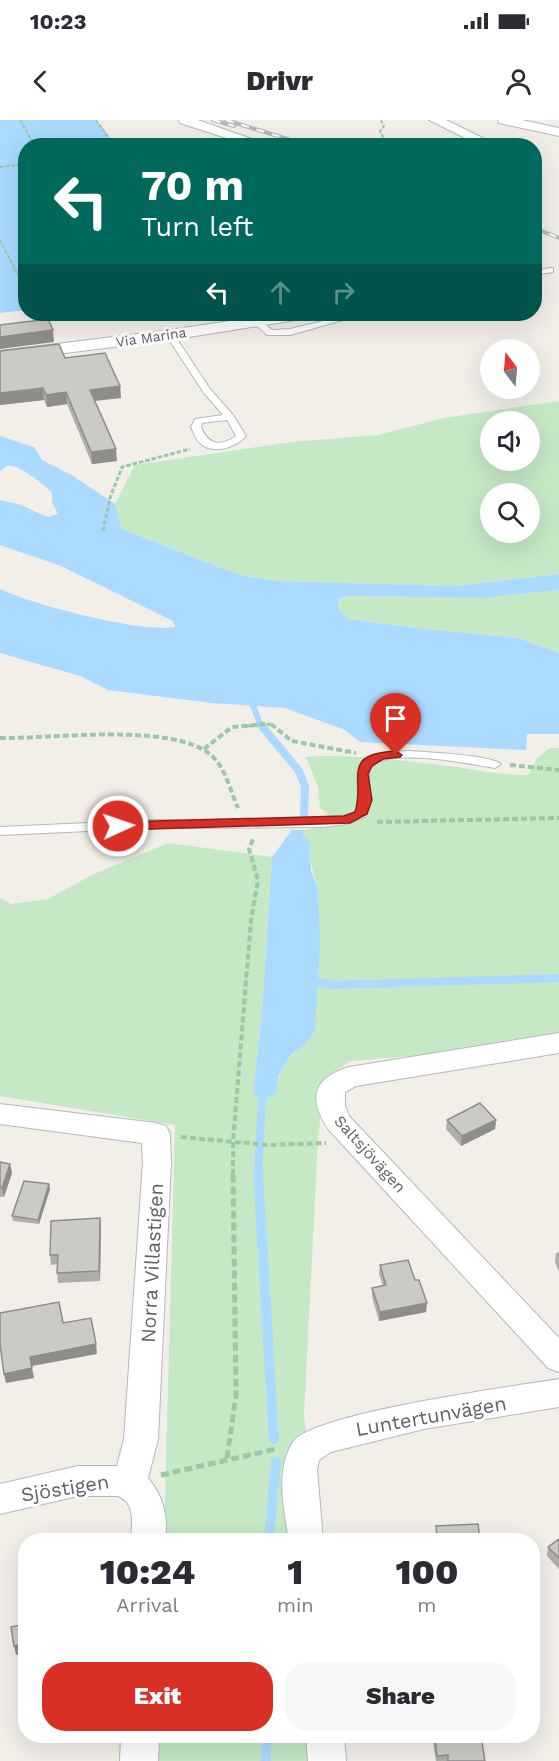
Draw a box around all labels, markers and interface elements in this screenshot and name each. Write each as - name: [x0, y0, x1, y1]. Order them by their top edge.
- text: 10:23: [30, 9, 86, 34]
- icon: back: [24, 65, 57, 98]
- text: Drivr: [246, 65, 313, 97]
- icon: person: [502, 65, 535, 98]
- text: 70 m: [141, 161, 244, 210]
- icon: left: [42, 162, 120, 240]
- text: Turn left: [141, 211, 253, 243]
- icon: left: [201, 276, 234, 309]
- icon: ahead: [264, 276, 297, 309]
- icon: right: [327, 276, 360, 309]
- street label: Via Marina: [115, 324, 187, 350]
- north arrow: [480, 339, 540, 399]
- map controls: [480, 339, 540, 543]
- button: sound: [480, 411, 540, 471]
- button: search: [480, 483, 540, 543]
- pin: [370, 693, 421, 755]
- icon: arrive: [379, 702, 412, 735]
- position arrow: [86, 794, 150, 858]
- street label: Saltsjövägen: [330, 1111, 410, 1197]
- street label: Norra Villastigen: [136, 1182, 168, 1344]
- street label: Luntertunvägen: [354, 1391, 508, 1441]
- street label: Sjöstigen: [19, 1469, 111, 1507]
- text: 10:24: [100, 1551, 195, 1593]
- text: 1: [287, 1551, 303, 1593]
- text: 100: [395, 1551, 458, 1593]
- text: Arrival: [116, 1593, 179, 1617]
- text: min: [277, 1593, 314, 1617]
- text: m: [417, 1593, 436, 1617]
- button: Exit: [42, 1662, 273, 1731]
- button: Share: [285, 1662, 516, 1731]

